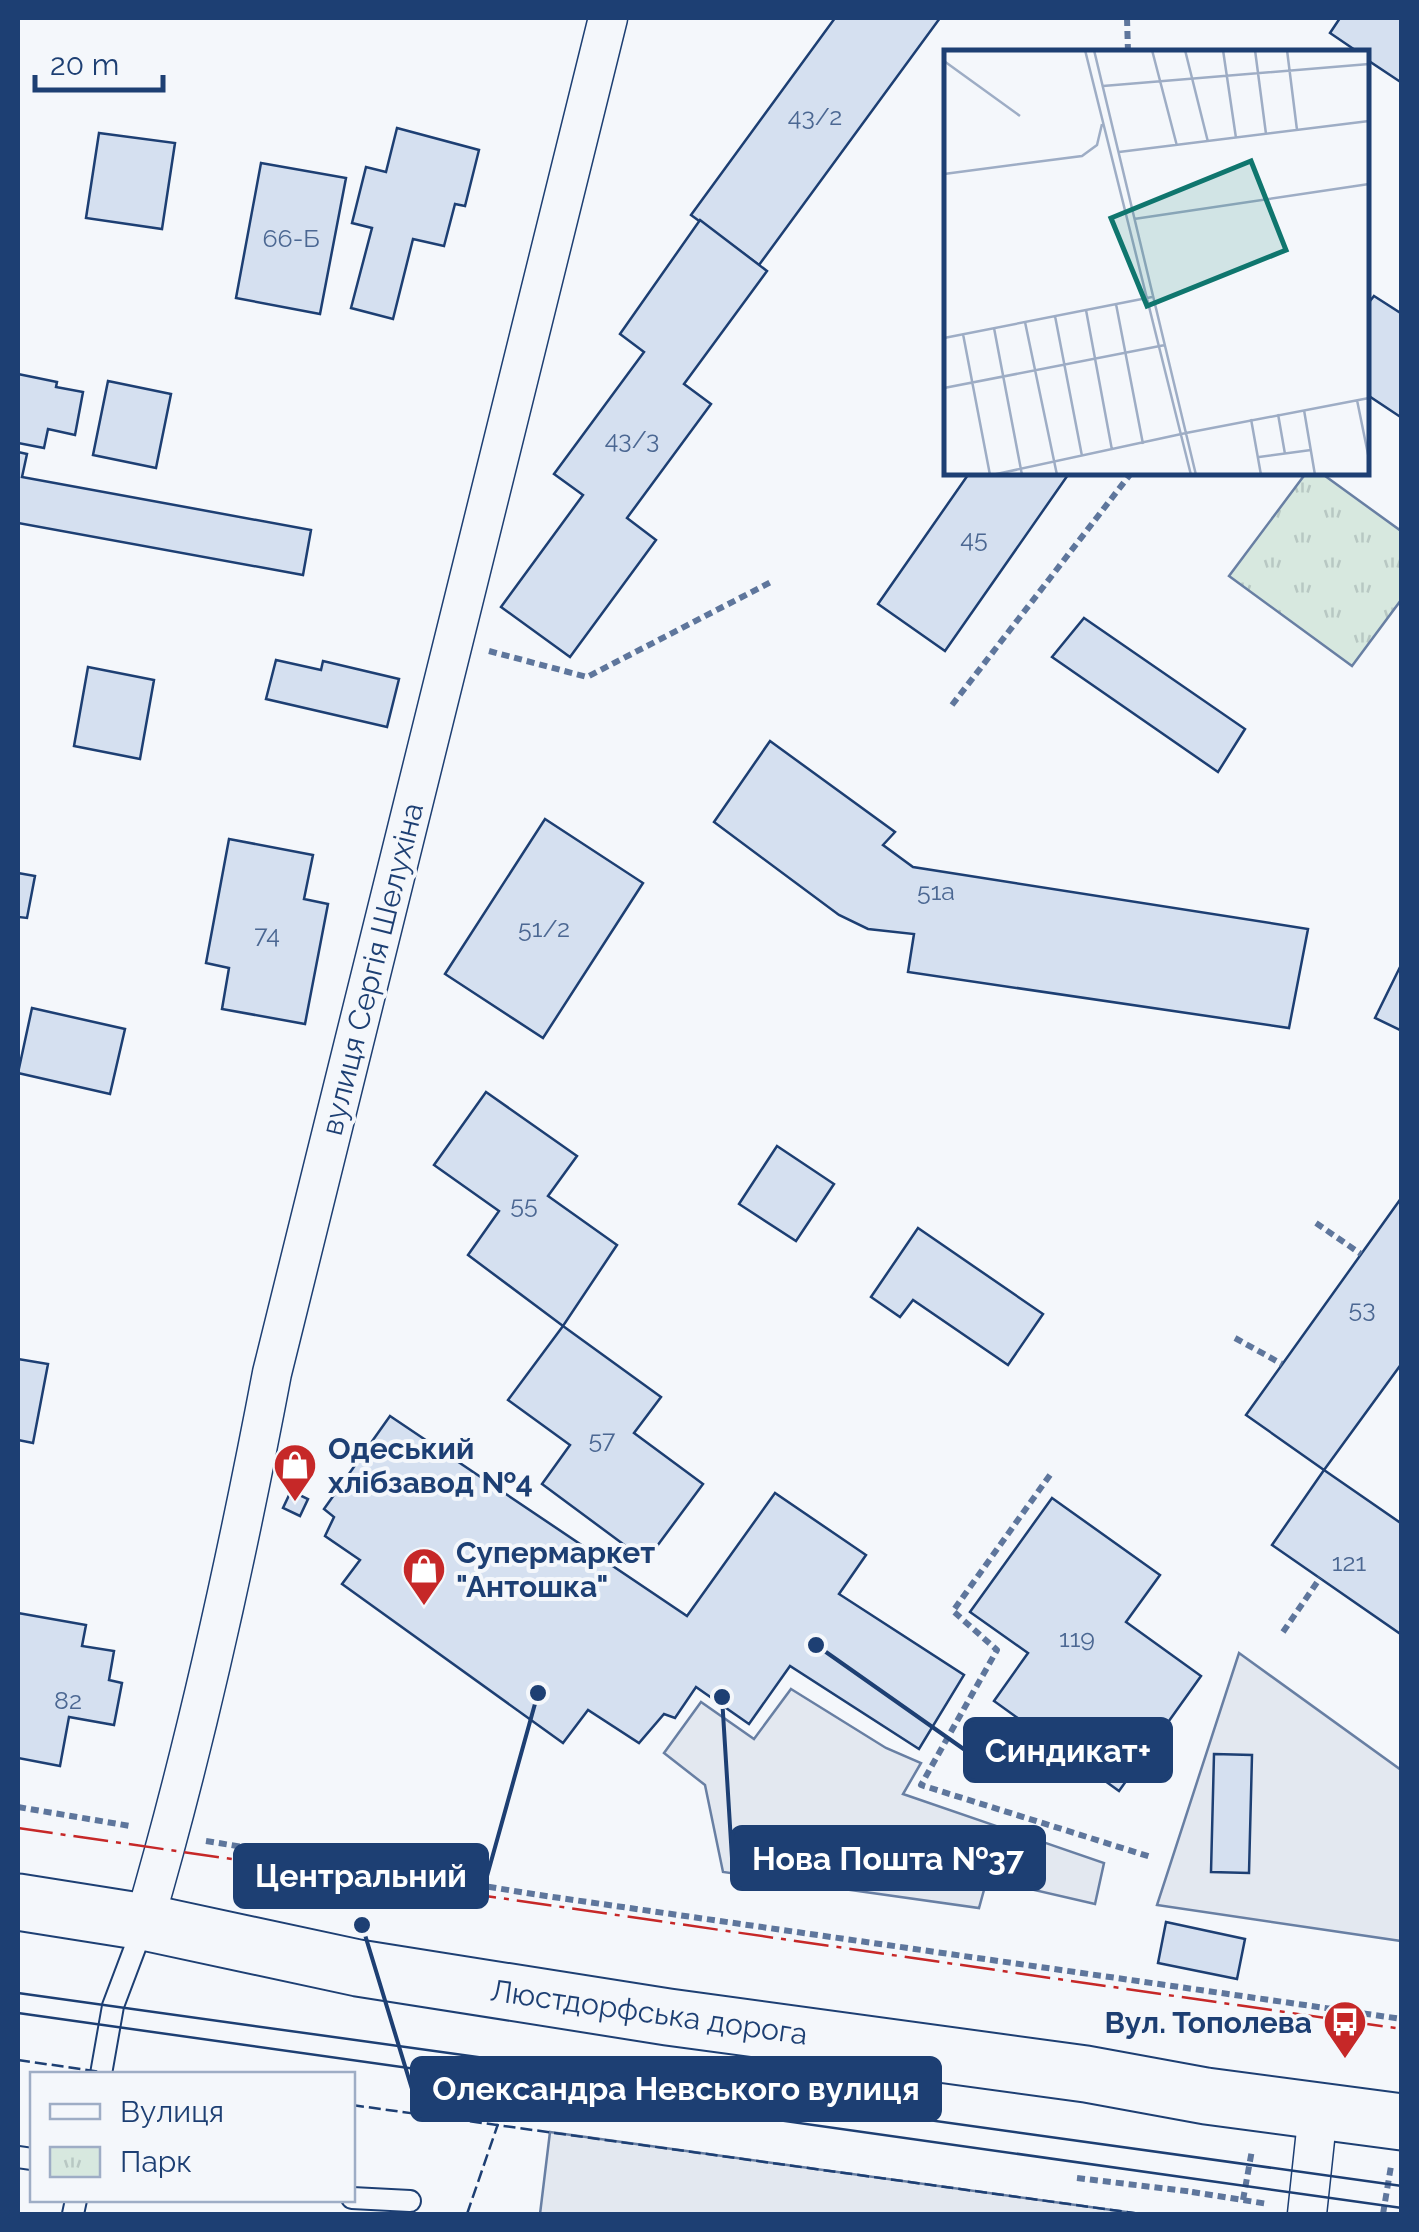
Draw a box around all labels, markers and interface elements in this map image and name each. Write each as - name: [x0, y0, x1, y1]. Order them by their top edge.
- scale bar: [35, 30, 162, 92]
- text: 20 m: [50, 47, 119, 82]
- inset map: [944, 50, 1369, 475]
- house number: 43/2: [788, 101, 842, 131]
- house number: 66-Б: [262, 223, 320, 253]
- house number: 43/3: [605, 424, 659, 454]
- house number: 45: [960, 523, 988, 553]
- street label: вулиця Сергія Шелухіна: [314, 799, 430, 1139]
- house number: 51а: [917, 876, 955, 906]
- house number: 51/2: [518, 913, 570, 943]
- house number: 74: [254, 919, 280, 949]
- house number: 55: [510, 1189, 538, 1219]
- house number: 53: [1349, 1293, 1375, 1323]
- house number: 57: [589, 1424, 616, 1454]
- place label: Одеський хлібзавод №4: [328, 1431, 533, 1500]
- shop icon: Одеський хлібзавод №4: [272, 1442, 318, 1503]
- place label: Супермаркет "Антошка": [456, 1535, 655, 1604]
- shop icon: Супермаркет "Антошка": [401, 1546, 447, 1607]
- house number: 121: [1332, 1547, 1367, 1577]
- house number: 119: [1059, 1623, 1095, 1653]
- house number: 82: [54, 1685, 82, 1715]
- callout: Синдикат+: [965, 1719, 1171, 1781]
- text: Синдикат+: [985, 1732, 1151, 1769]
- callout: Нова Пошта №37: [732, 1827, 1044, 1889]
- text: Нова Пошта №37: [752, 1840, 1024, 1877]
- callout: Центральний: [235, 1845, 487, 1907]
- text: Центральний: [255, 1857, 467, 1894]
- street label: Люстдорфська дорога: [488, 1972, 810, 2052]
- bus stop icon: Вул. Тополева: [1322, 1999, 1368, 2060]
- place label: Вул. Тополева: [1104, 2005, 1312, 2040]
- callout: Олександра Невського вулиця: [412, 2058, 940, 2120]
- text: Олександра Невського вулиця: [432, 2070, 920, 2107]
- legend: [30, 2072, 355, 2202]
- text: Вулиця: [120, 2094, 224, 2129]
- text: Парк: [120, 2144, 192, 2179]

